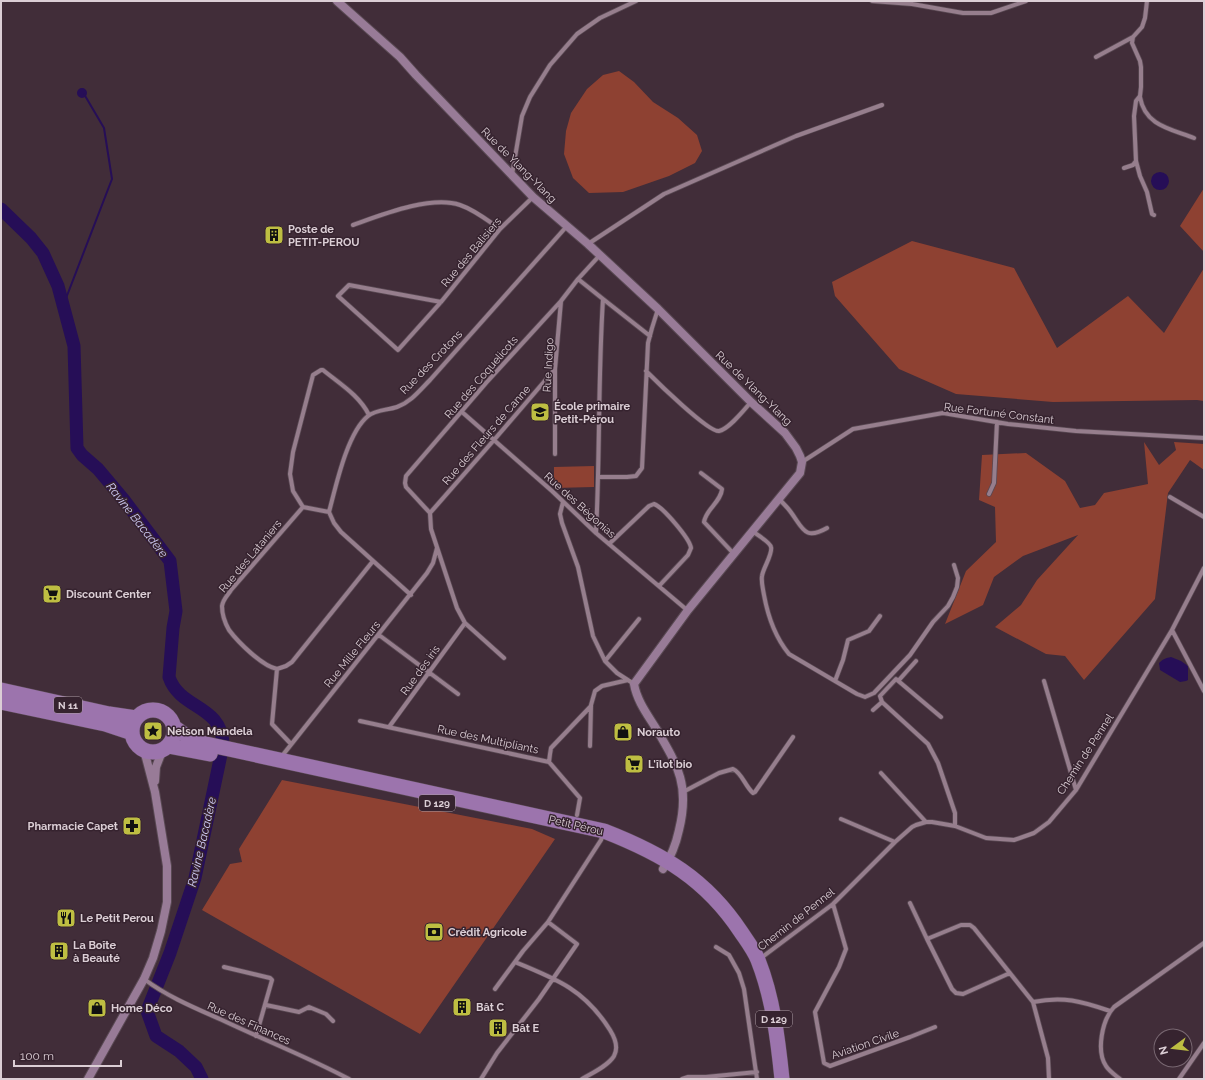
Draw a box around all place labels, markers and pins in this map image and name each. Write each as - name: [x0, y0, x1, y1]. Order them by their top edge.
- place label: Poste de PETIT-PEROU: [288, 223, 360, 249]
- building icon: Poste de PETIT-PEROU: [263, 224, 285, 246]
- place label: École primaire Petit-Pérou: [554, 399, 631, 426]
- school or university icon: École primaire Petit-Pérou: [529, 401, 551, 423]
- supermarket icon: Discount Center: [41, 583, 63, 605]
- place label: Discount Center: [66, 588, 152, 601]
- place icon: Nelson Mandela: [142, 720, 164, 742]
- shop icon: Norauto: [612, 721, 634, 743]
- place label: Nelson Mandela: [167, 725, 253, 738]
- place label: Norauto: [637, 726, 680, 739]
- supermarket icon: L'îlot bio: [623, 753, 645, 775]
- place label: L'îlot bio: [648, 758, 693, 771]
- pharmacy icon: Pharmacie Capet: [121, 815, 143, 837]
- place label: Pharmacie Capet: [28, 820, 119, 833]
- restaurant icon: Le Petit Perou: [55, 907, 77, 929]
- place label: Le Petit Perou: [80, 912, 154, 925]
- bank icon: Crédit Agricole: [423, 921, 445, 943]
- place label: Crédit Agricole: [448, 926, 527, 939]
- place label: La Boîte à Beauté: [73, 939, 120, 965]
- building icon: La Boîte à Beauté: [48, 940, 70, 962]
- building icon: Bât C: [451, 996, 473, 1018]
- shop icon: Home Déco: [86, 997, 108, 1019]
- place label: Bât C: [476, 1001, 505, 1014]
- place label: Home Déco: [111, 1002, 173, 1015]
- building icon: Bât E: [487, 1017, 509, 1039]
- place label: Bât E: [512, 1022, 540, 1035]

